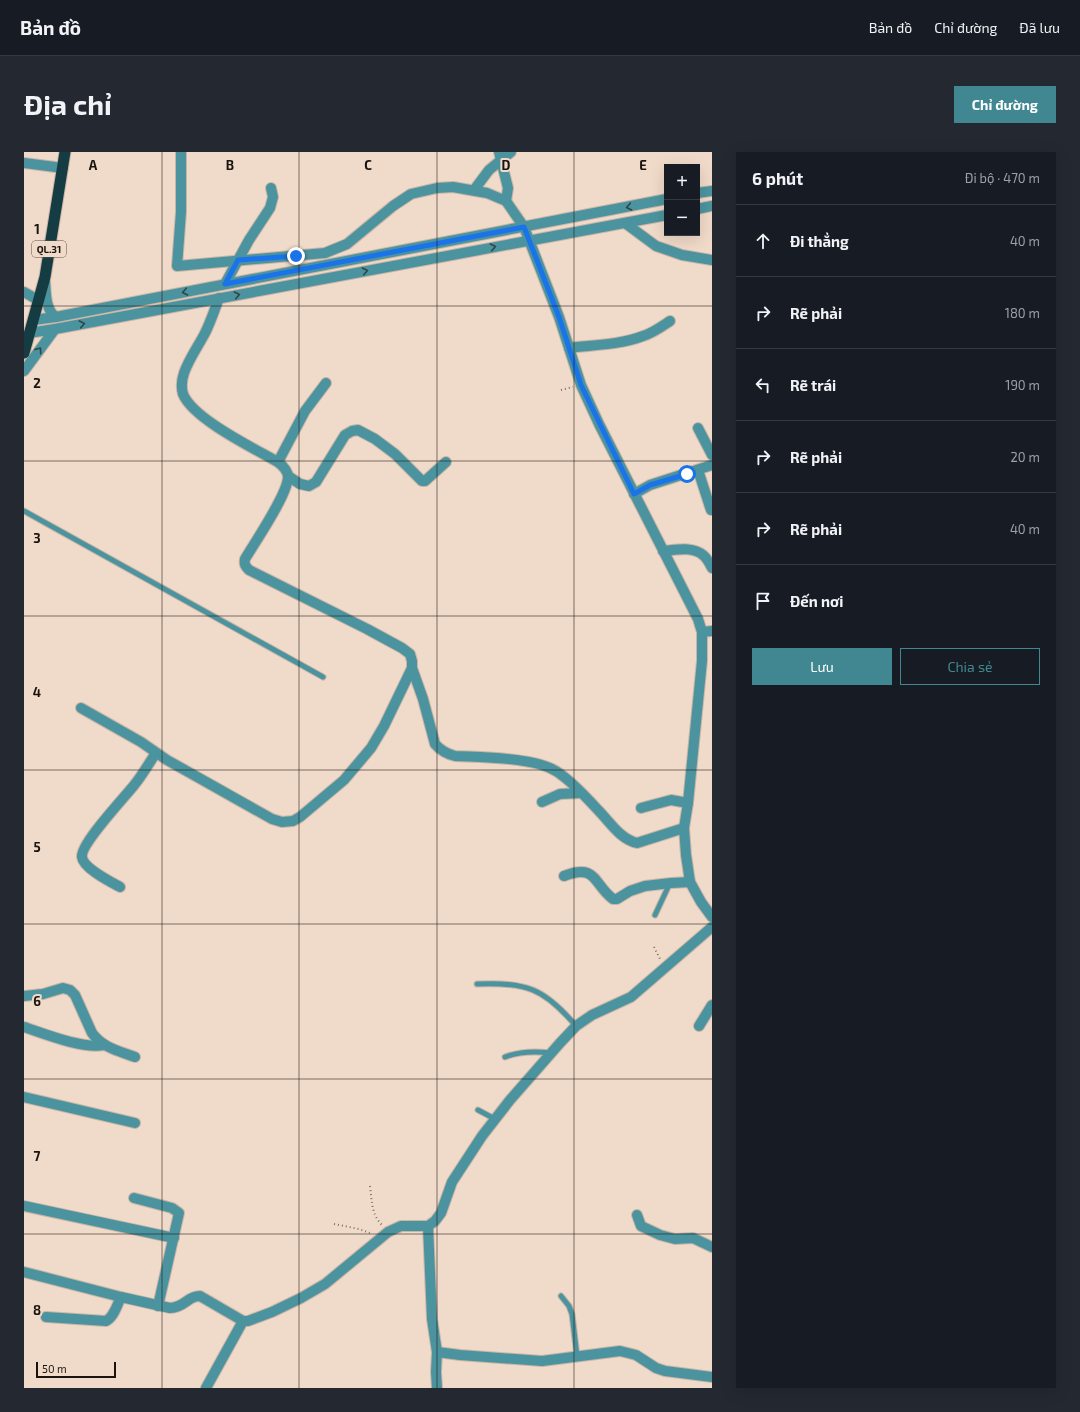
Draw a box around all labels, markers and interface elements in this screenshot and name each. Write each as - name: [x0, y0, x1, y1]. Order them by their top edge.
- text: Bản đồ: [20, 16, 81, 39]
- text: Bản đồ: [869, 19, 912, 36]
- text: Chỉ đường: [934, 19, 997, 36]
- text: Đã lưu: [1019, 19, 1060, 36]
- button: Chỉ đường: [954, 86, 1056, 123]
- text: Địa chỉ: [24, 87, 112, 121]
- text: A: [89, 157, 98, 173]
- text: B: [226, 157, 234, 173]
- text: C: [364, 157, 372, 173]
- text: D: [502, 157, 511, 173]
- text: E: [639, 157, 647, 173]
- map controls: [664, 164, 700, 236]
- button: +: [664, 164, 700, 200]
- text: 6 phút: [752, 168, 803, 188]
- text: Đi bộ · 470 m: [965, 170, 1040, 186]
- button: −: [664, 200, 700, 236]
- one-way arrow: [626, 202, 632, 210]
- text: 1: [34, 221, 40, 237]
- icon: ahead: [752, 230, 774, 252]
- text: Đi thẳng: [790, 232, 849, 250]
- text: 40 m: [1010, 233, 1040, 249]
- road number: QL.31: [32, 241, 66, 257]
- one-way arrow: [490, 244, 496, 252]
- route end: [287, 247, 305, 265]
- one-way arrow: [362, 268, 368, 276]
- one-way arrow: [182, 288, 188, 296]
- one-way arrow: [234, 291, 240, 300]
- icon: right: [752, 302, 774, 324]
- text: Rẽ phải: [790, 304, 842, 322]
- text: 180 m: [1005, 305, 1040, 321]
- one-way arrow: [79, 320, 85, 329]
- one-way arrow: [34, 347, 41, 354]
- icon: left: [752, 374, 774, 396]
- text: 2: [33, 375, 41, 391]
- text: Rẽ trái: [790, 376, 836, 394]
- text: 190 m: [1005, 377, 1040, 393]
- icon: right: [752, 446, 774, 468]
- text: Rẽ phải: [790, 448, 842, 466]
- text: 20 m: [1011, 449, 1040, 465]
- route start: [678, 465, 696, 483]
- icon: right: [752, 518, 774, 540]
- text: Rẽ phải: [790, 520, 842, 538]
- text: 40 m: [1010, 521, 1040, 537]
- text: 3: [33, 530, 41, 546]
- icon: arrive: [752, 590, 774, 612]
- text: Đến nơi: [790, 592, 844, 610]
- button: Lưu: [752, 648, 892, 685]
- button: Chia sẻ: [900, 648, 1040, 685]
- text: 4: [33, 684, 41, 700]
- text: 5: [33, 839, 41, 855]
- text: 6: [33, 993, 41, 1009]
- text: 7: [34, 1148, 41, 1164]
- text: 8: [33, 1302, 41, 1318]
- scale bar: [36, 1360, 116, 1379]
- text: 50 m: [42, 1362, 67, 1375]

